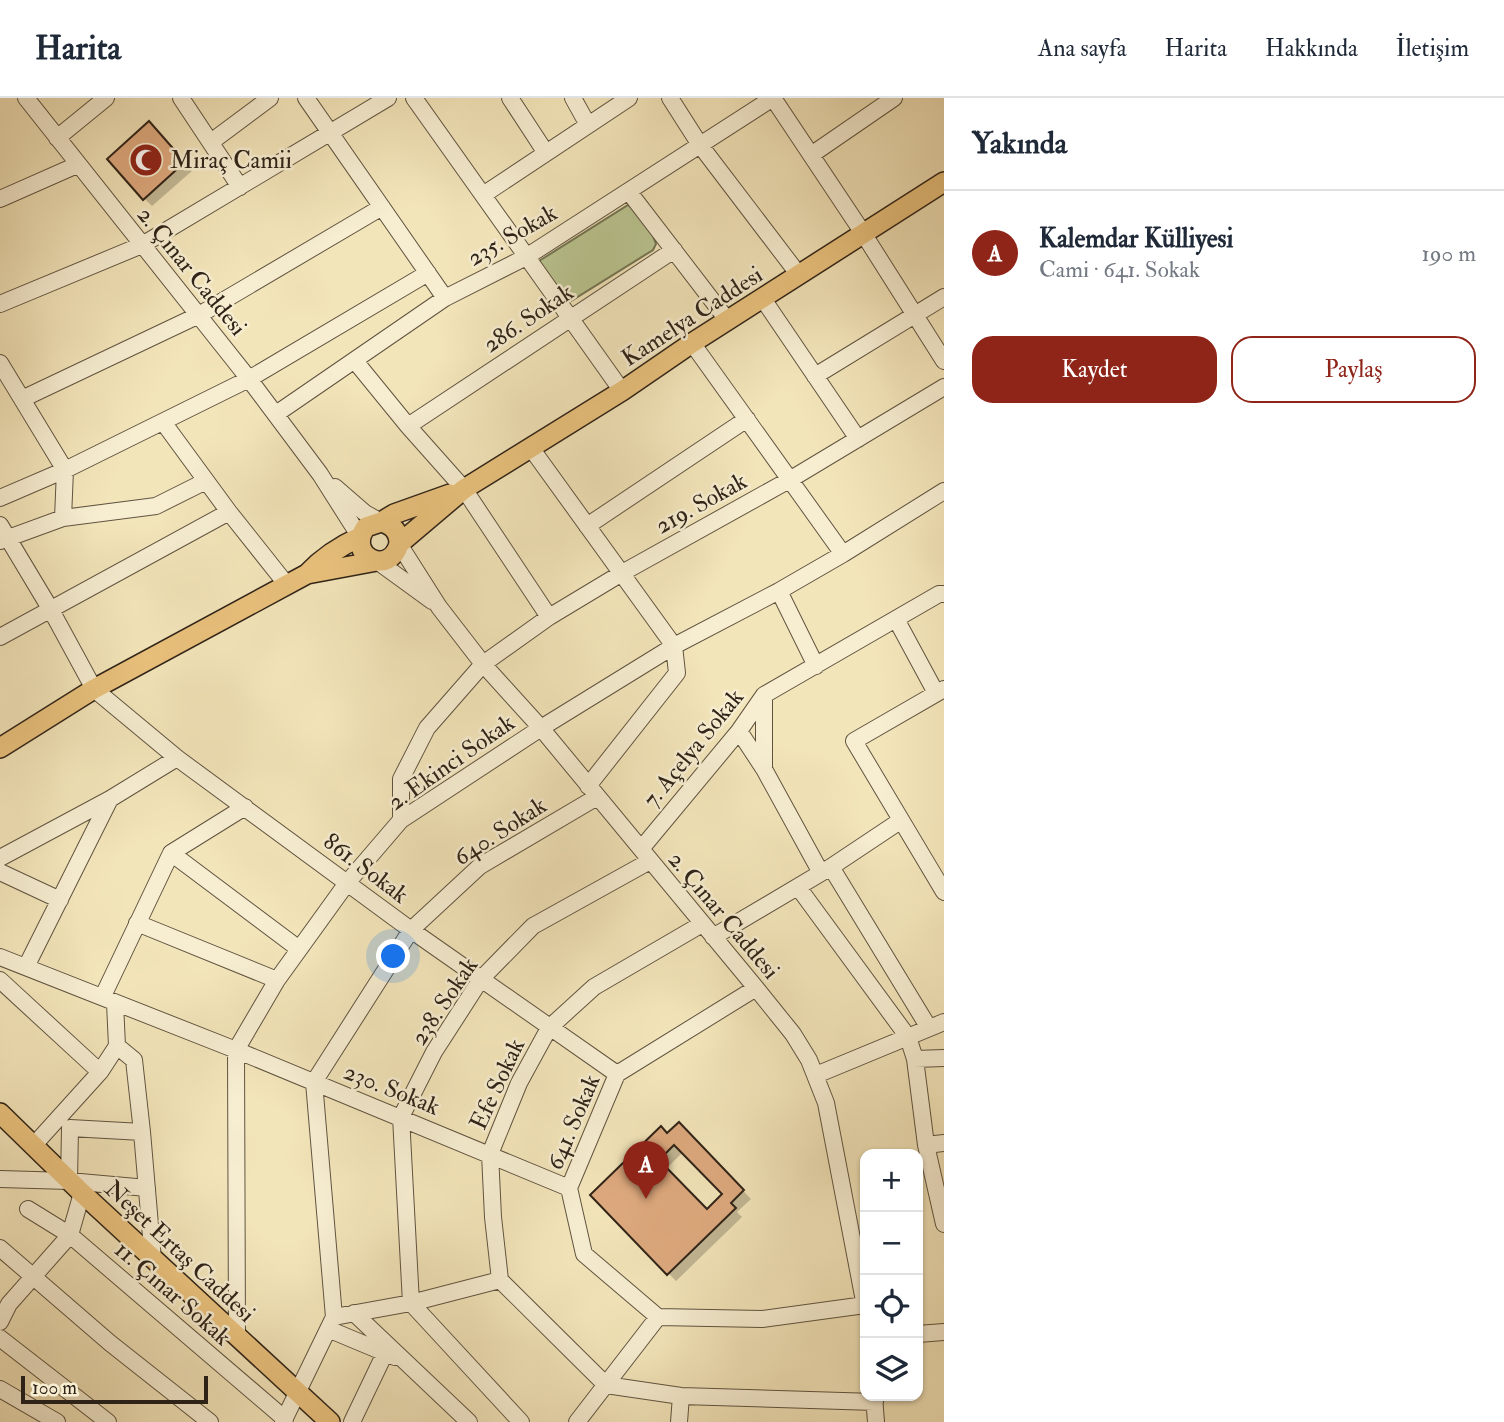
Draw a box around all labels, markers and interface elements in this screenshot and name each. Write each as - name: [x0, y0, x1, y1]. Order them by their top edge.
- text: Harita: [35, 28, 121, 69]
- text: Ana sayfa: [1038, 33, 1127, 64]
- text: Harita: [1165, 33, 1227, 64]
- text: Hakkında: [1265, 33, 1358, 64]
- text: İletişim: [1396, 33, 1469, 64]
- text: Yakında: [972, 125, 1067, 162]
- mosque icon: Miraç Camii: [127, 141, 165, 179]
- place label: Miraç Camii: [170, 145, 292, 176]
- street label: 235. Sokak: [462, 197, 563, 274]
- street label: 2. Çınar Caddesi: [130, 200, 253, 342]
- text: Kalemdar Külliyesi: [1039, 223, 1233, 255]
- text: A: [988, 239, 1002, 268]
- text: 190 m: [1422, 239, 1476, 268]
- text: Cami · 641. Sokak: [1039, 255, 1200, 284]
- street label: Kamelya Caddesi: [616, 259, 769, 374]
- street label: 286. Sokak: [477, 277, 580, 360]
- button: Kaydet: [972, 336, 1217, 403]
- button: Paylaş: [1231, 336, 1476, 403]
- street label: 219. Sokak: [650, 465, 753, 541]
- street label: 7. Açelya Sokak: [636, 682, 751, 814]
- street label: 2. Ekinci Sokak: [382, 707, 521, 818]
- street label: 640. Sokak: [448, 790, 553, 873]
- street label: 861. Sokak: [317, 826, 415, 911]
- street label: 2. Çınar Caddesi: [661, 845, 786, 986]
- your location: [376, 939, 410, 973]
- street label: 238. Sokak: [404, 951, 485, 1051]
- street label: Efe Sokak: [463, 1033, 532, 1135]
- street label: 230. Sokak: [339, 1056, 445, 1123]
- street label: 641. Sokak: [540, 1069, 608, 1175]
- pin: A: [623, 1141, 669, 1199]
- map controls: [860, 1149, 923, 1401]
- button: +: [860, 1149, 923, 1212]
- street label: Neşet Ertaş Caddesi: [98, 1174, 261, 1329]
- button: −: [860, 1212, 923, 1275]
- street label: 11. Çınar Sokak: [108, 1234, 238, 1353]
- button: locate: [860, 1275, 923, 1338]
- button: layers: [860, 1338, 923, 1401]
- scale bar: [21, 1373, 208, 1405]
- text: 100 m: [32, 1376, 77, 1400]

